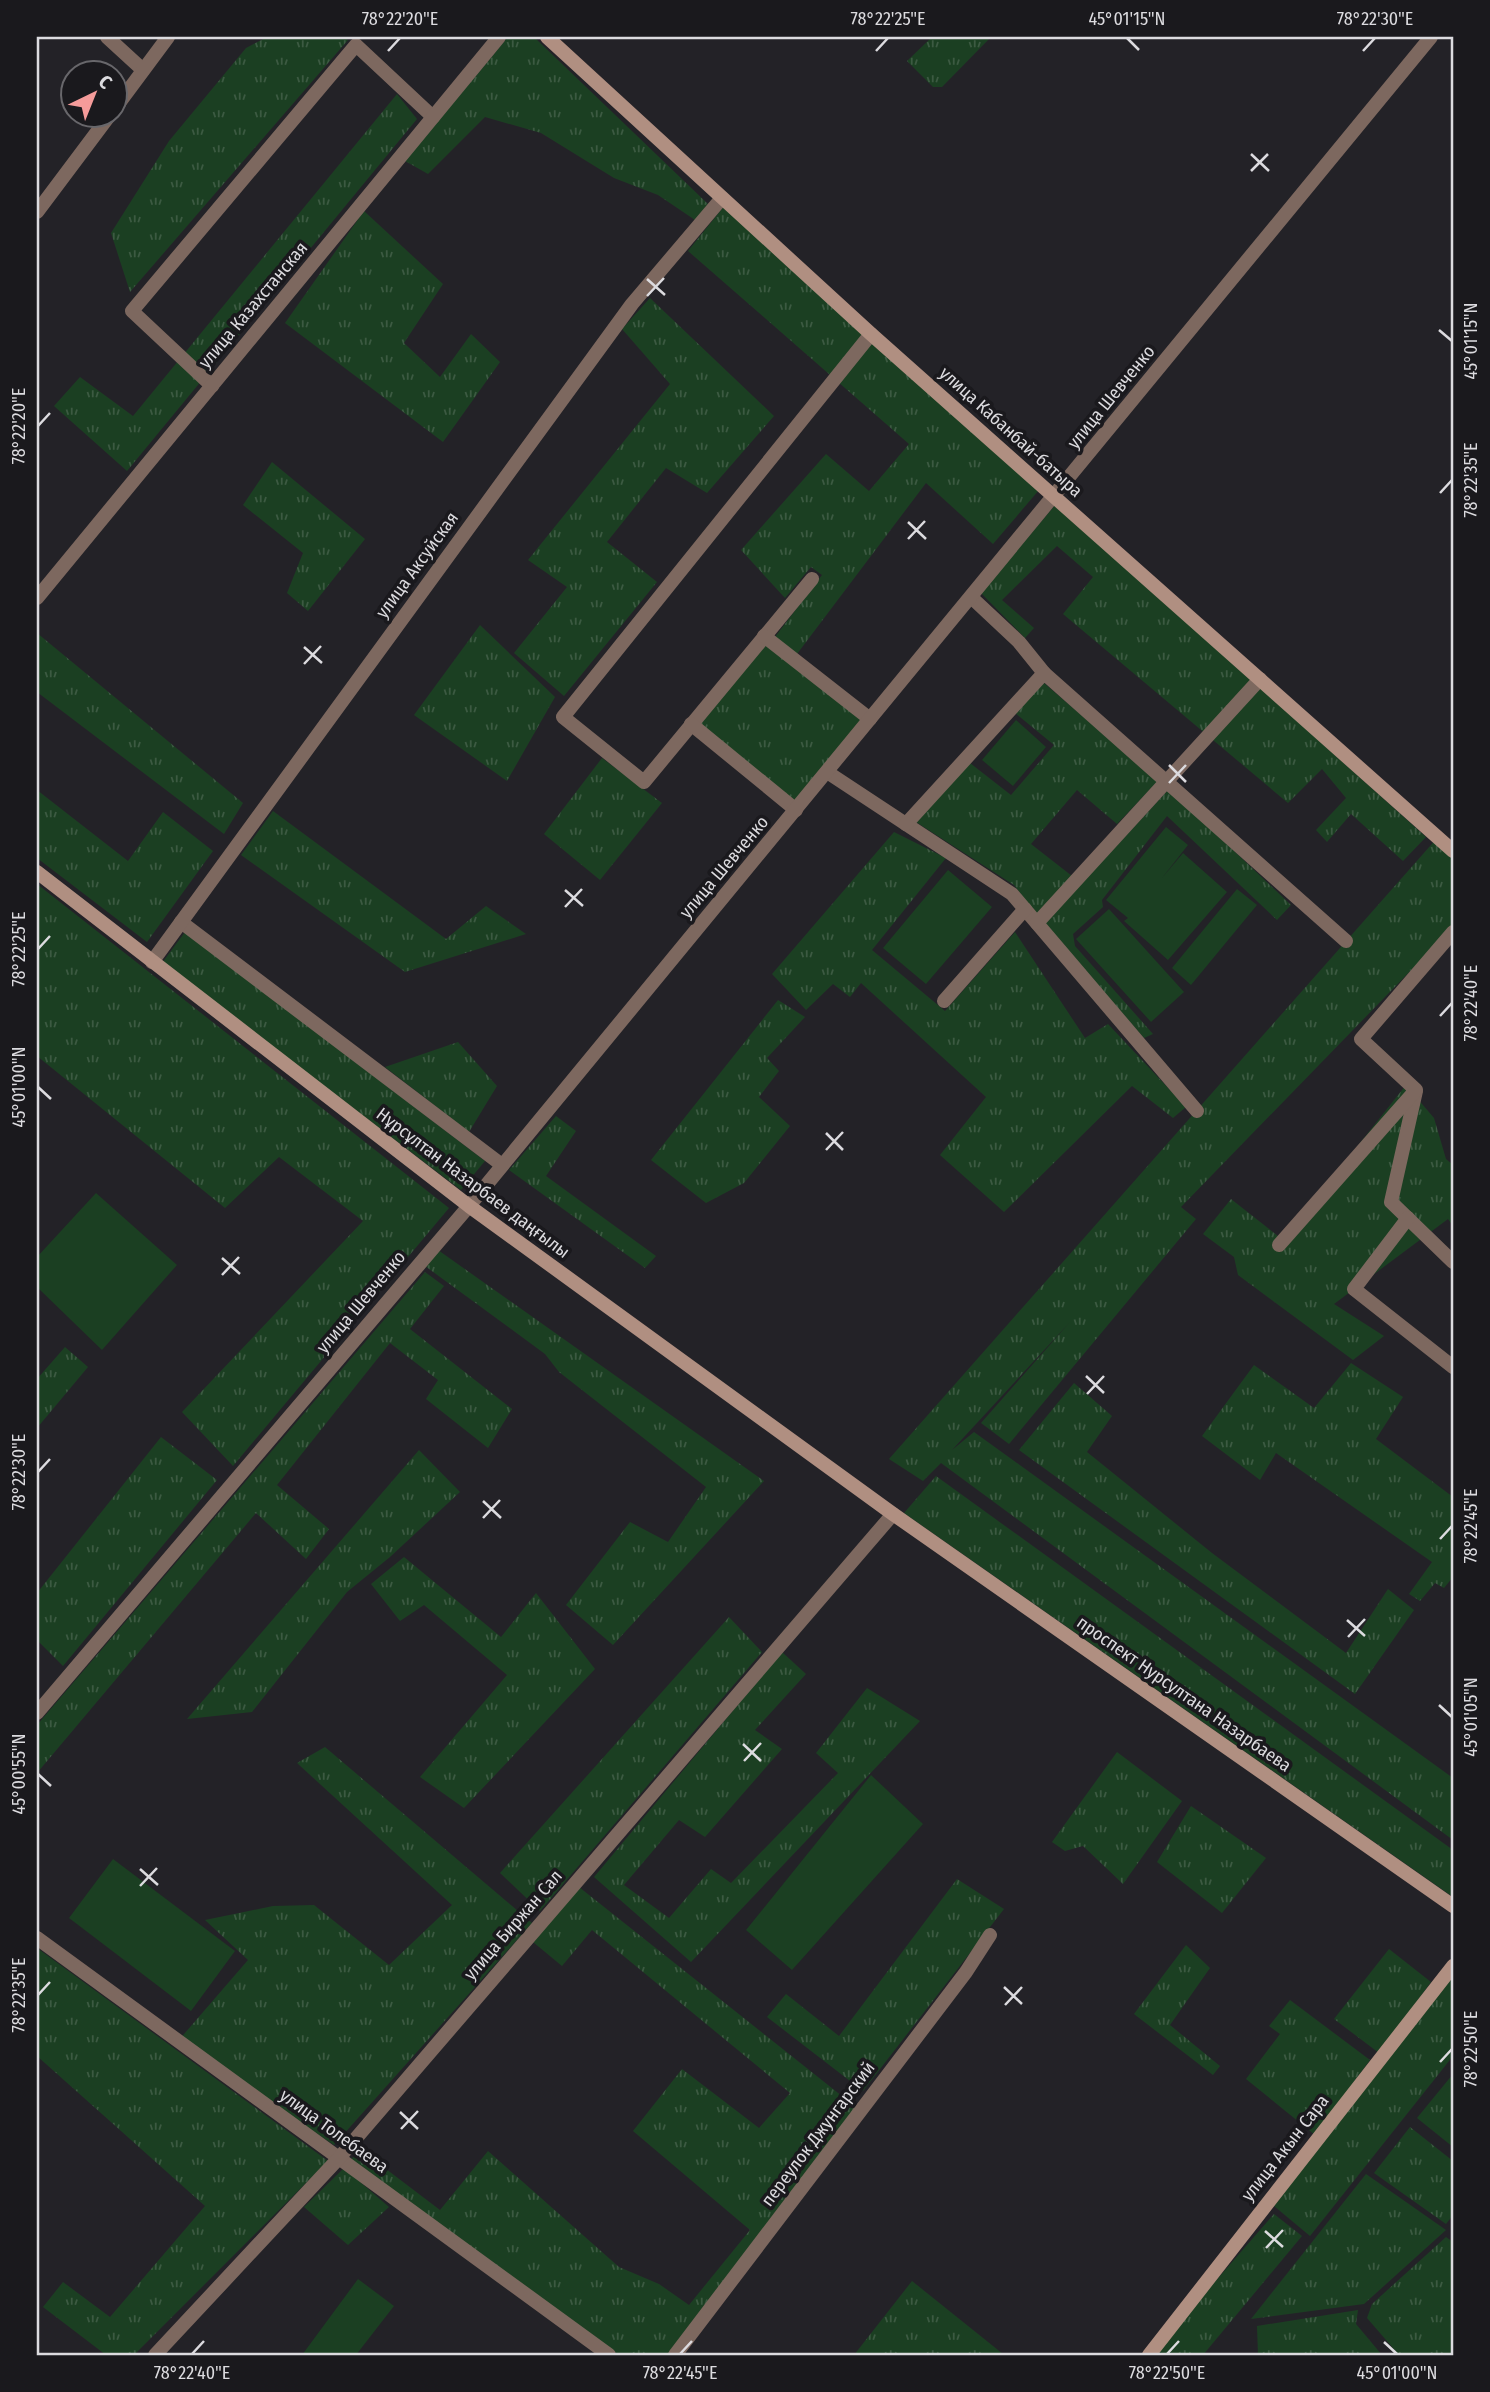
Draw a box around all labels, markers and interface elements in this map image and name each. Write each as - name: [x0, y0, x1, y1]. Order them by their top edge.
- text: 78°22'20"E: [362, 8, 438, 30]
- text: 78°22'25"E: [851, 8, 925, 30]
- text: 45°01'15"N: [1088, 8, 1166, 30]
- text: 78°22'30"E: [1337, 8, 1413, 30]
- north arrow: [60, 60, 130, 130]
- text: С: [94, 70, 117, 94]
- street label: улица Казахстанская: [194, 237, 312, 373]
- text: 45°01'15"N: [1460, 302, 1482, 380]
- street label: улица Шевченко: [1063, 341, 1159, 453]
- street label: улица Кабанбай-батыра: [935, 362, 1087, 502]
- text: 78°22'20"E: [8, 388, 30, 464]
- text: 78°22'35"E: [1460, 443, 1482, 518]
- street label: улица Аксуйская: [371, 508, 463, 622]
- street label: улица Шевченко: [675, 811, 773, 923]
- text: 78°22'25"E: [8, 912, 30, 986]
- text: 78°22'40"E: [1460, 965, 1482, 1041]
- text: 45°01'00"N: [8, 1047, 30, 1127]
- street label: Нұрсұлтан Назарбаев даңғылы: [372, 1103, 574, 1263]
- street label: улица Шевченко: [312, 1246, 410, 1358]
- text: 78°22'30"E: [8, 1434, 30, 1510]
- text: 78°22'45"E: [1460, 1489, 1482, 1563]
- street label: проспект Нурсултана Назарбаева: [1073, 1611, 1296, 1777]
- text: 45°01'05"N: [1460, 1677, 1482, 1757]
- text: 45°00'55"N: [8, 1734, 30, 1814]
- street label: улица Биржан Сал: [459, 1865, 567, 1985]
- text: 78°22'35"E: [8, 1958, 30, 2033]
- text: 78°22'50"E: [1460, 2011, 1482, 2087]
- street label: переулок Джунгарский: [756, 2057, 880, 2211]
- street label: улица Толебаева: [275, 2084, 393, 2178]
- street label: улица Акын Сара: [1237, 2090, 1334, 2206]
- text: 78°22'40"E: [154, 2362, 230, 2384]
- text: 78°22'45"E: [643, 2362, 717, 2384]
- text: 78°22'50"E: [1129, 2362, 1205, 2384]
- text: 45°01'00"N: [1357, 2362, 1437, 2384]

